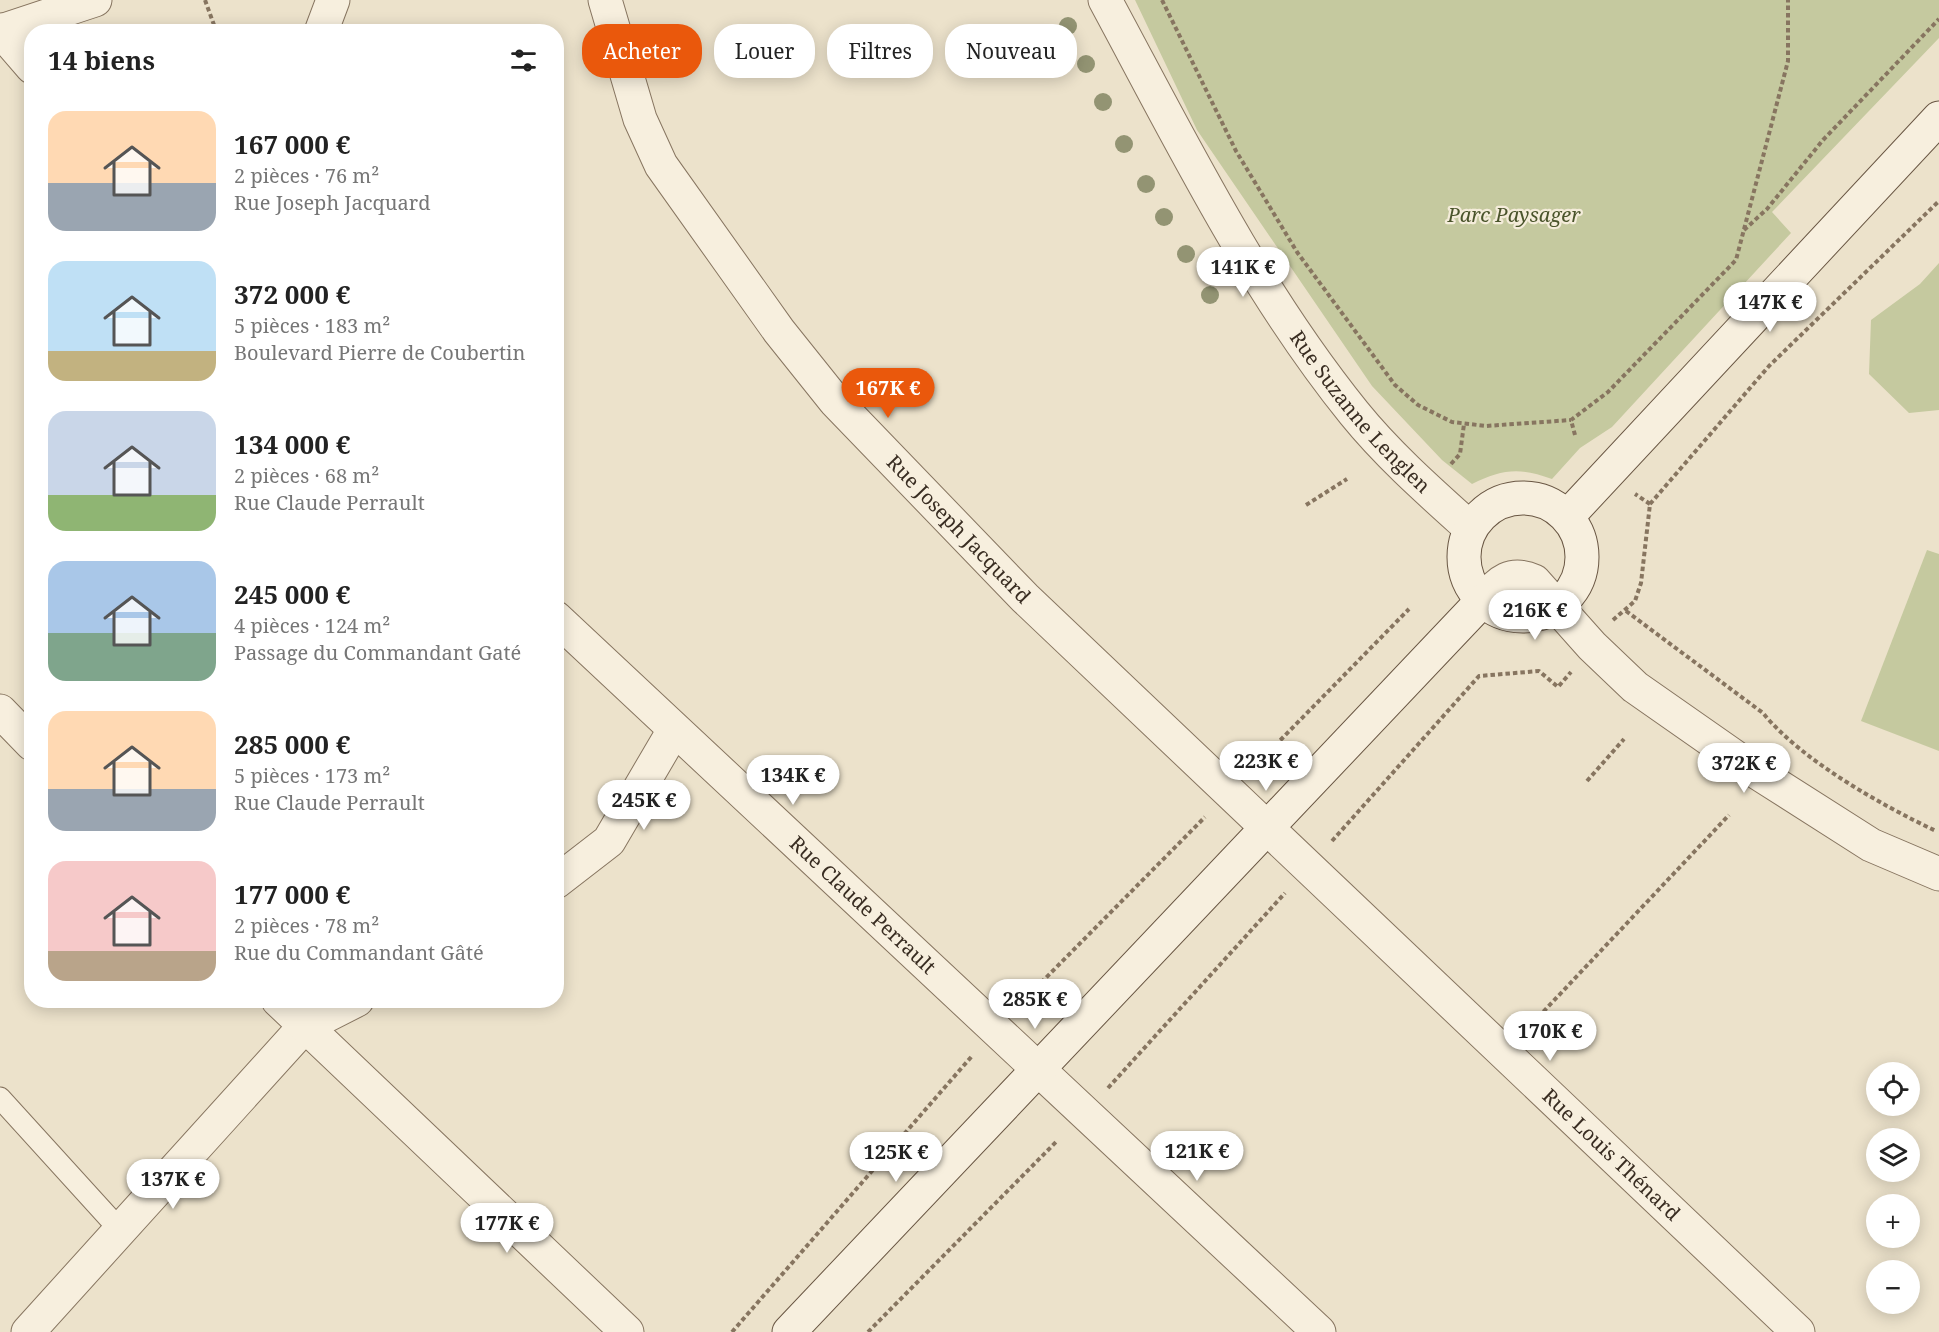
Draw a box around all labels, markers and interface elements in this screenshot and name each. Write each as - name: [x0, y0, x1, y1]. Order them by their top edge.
- chip: Acheter: [582, 24, 702, 78]
- chip: Louer: [714, 24, 815, 78]
- chip: Filtres: [827, 24, 933, 78]
- chip: Nouveau: [945, 24, 1077, 78]
- text: 14 biens: [48, 42, 155, 78]
- icon: filters: [507, 44, 540, 77]
- text: 167 000 €: [234, 126, 350, 162]
- icon: home: [96, 135, 168, 207]
- text: 2 pièces · 76 m²: [234, 162, 379, 189]
- text: Rue Joseph Jacquard: [234, 189, 430, 216]
- park label: Parc Paysager: [1446, 201, 1581, 228]
- pin: 141K €: [1194, 247, 1292, 298]
- text: 141K €: [1211, 253, 1275, 280]
- text: 372 000 €: [234, 276, 350, 312]
- pin: 147K €: [1721, 282, 1819, 333]
- icon: home: [96, 285, 168, 357]
- text: 147K €: [1738, 288, 1802, 315]
- text: 5 pièces · 183 m²: [234, 312, 390, 339]
- street label: Rue Suzanne Lenglen: [1284, 325, 1437, 499]
- text: Boulevard Pierre de Coubertin: [234, 339, 525, 366]
- pin: 167K €: [839, 368, 937, 419]
- text: 167K €: [856, 374, 920, 401]
- text: 134 000 €: [234, 426, 350, 462]
- icon: home: [96, 435, 168, 507]
- street label: Rue Joseph Jacquard: [881, 449, 1037, 609]
- text: 2 pièces · 68 m²: [234, 462, 379, 489]
- text: Rue Claude Perrault: [234, 489, 425, 516]
- text: 245 000 €: [234, 576, 350, 612]
- icon: home: [96, 585, 168, 657]
- pin: 216K €: [1486, 590, 1584, 641]
- text: 216K €: [1503, 596, 1567, 623]
- text: 4 pièces · 124 m²: [234, 612, 390, 639]
- text: Passage du Commandant Gaté: [234, 639, 521, 666]
- text: 285 000 €: [234, 726, 350, 762]
- icon: home: [96, 735, 168, 807]
- pin: 223K €: [1217, 741, 1315, 792]
- pin: 372K €: [1695, 743, 1793, 794]
- text: 223K €: [1234, 747, 1298, 774]
- text: 372K €: [1712, 749, 1776, 776]
- pin: 134K €: [744, 755, 842, 806]
- text: 134K €: [761, 761, 825, 788]
- text: 5 pièces · 173 m²: [234, 762, 390, 789]
- pin: 245K €: [595, 780, 693, 831]
- text: 245K €: [612, 786, 676, 813]
- text: Rue Claude Perrault: [234, 789, 425, 816]
- street label: Rue Claude Perrault: [784, 830, 942, 980]
- text: 177 000 €: [234, 876, 350, 912]
- icon: home: [96, 885, 168, 957]
- text: 2 pièces · 78 m²: [234, 912, 379, 939]
- text: Rue du Commandant Gâté: [234, 939, 484, 966]
- pin: 285K €: [986, 979, 1084, 1030]
- text: 285K €: [1003, 985, 1067, 1012]
- pin: 170K €: [1501, 1011, 1599, 1062]
- text: 170K €: [1518, 1017, 1582, 1044]
- map controls: [1866, 1062, 1920, 1314]
- button: locate: [1866, 1062, 1920, 1116]
- street label: Rue Louis Thénard: [1537, 1082, 1686, 1226]
- button: layers: [1866, 1128, 1920, 1182]
- pin: 121K €: [1148, 1131, 1246, 1182]
- pin: 125K €: [847, 1132, 945, 1183]
- text: 121K €: [1165, 1137, 1229, 1164]
- text: 125K €: [864, 1138, 928, 1165]
- pin: 137K €: [124, 1159, 222, 1210]
- text: 137K €: [141, 1165, 205, 1192]
- button: +: [1866, 1194, 1920, 1248]
- pin: 177K €: [458, 1203, 556, 1254]
- text: 177K €: [475, 1209, 539, 1236]
- button: −: [1866, 1260, 1920, 1314]

